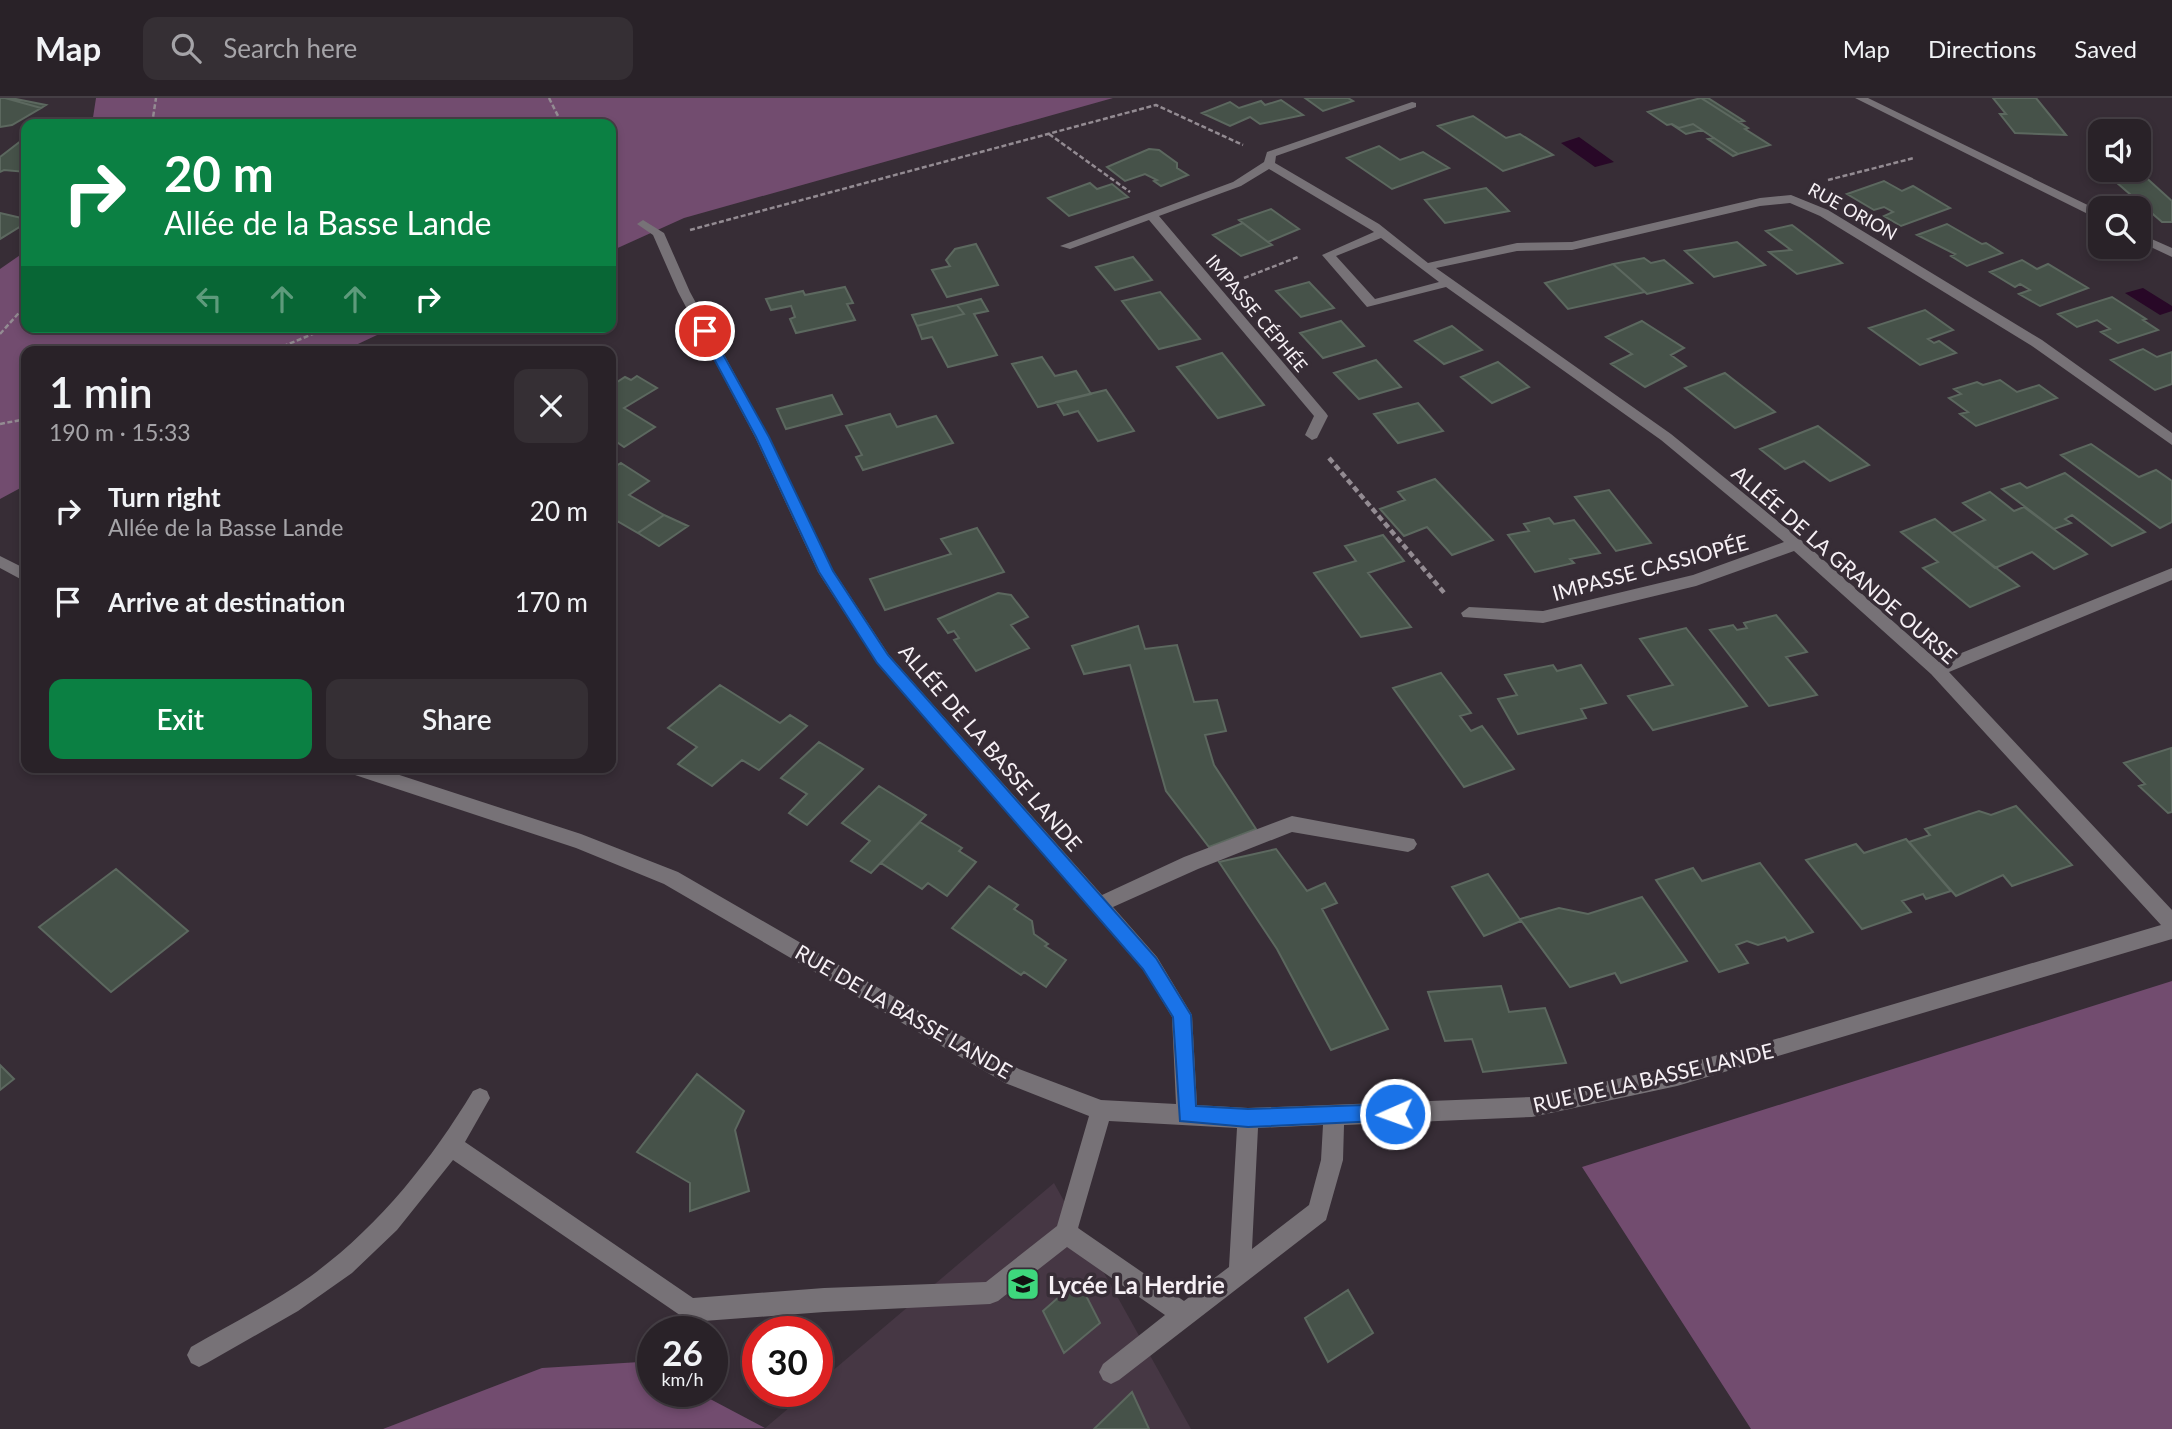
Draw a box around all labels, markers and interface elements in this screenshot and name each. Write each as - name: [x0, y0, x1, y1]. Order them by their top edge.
- search box: [143, 17, 633, 80]
- text: Map: [35, 28, 101, 68]
- icon: search: [167, 29, 205, 67]
- text: Search here: [223, 32, 357, 64]
- text: Map: [1843, 34, 1890, 63]
- text: Directions: [1928, 34, 2036, 63]
- text: Saved: [2074, 34, 2137, 63]
- map controls: [2088, 119, 2151, 259]
- button: sound: [2088, 119, 2151, 182]
- text: 20 m: [164, 144, 274, 202]
- icon: right: [49, 147, 140, 238]
- street label: RUE ORION: [1805, 178, 1901, 244]
- button: search: [2088, 196, 2151, 259]
- text: Allée de la Basse Lande: [164, 203, 492, 242]
- street label: IMPASSE CÉPHÉE: [1202, 250, 1312, 376]
- icon: left: [190, 280, 228, 318]
- icon: ahead: [263, 280, 301, 318]
- icon: ahead: [336, 280, 374, 318]
- icon: right: [409, 280, 447, 318]
- pin: [675, 301, 735, 361]
- icon: arrive: [686, 312, 724, 350]
- text: 1 min: [49, 367, 153, 417]
- button: close: [514, 369, 588, 443]
- text: 190 m · 15:33: [49, 418, 191, 446]
- street label: ALLÉE DE LA GRANDE OURSE: [1727, 460, 1963, 668]
- text: Turn right: [108, 481, 221, 513]
- icon: right: [49, 492, 87, 530]
- text: 20 m: [530, 495, 588, 527]
- text: Allée de la Basse Lande: [108, 513, 343, 541]
- street label: IMPASSE CASSIOPÉE: [1549, 529, 1751, 605]
- icon: arrive: [49, 583, 87, 621]
- text: Arrive at destination: [108, 586, 345, 618]
- text: 170 m: [515, 586, 588, 618]
- street label: ALLÉE DE LA BASSE LANDE: [894, 639, 1088, 855]
- button: Exit: [49, 679, 312, 759]
- button: Share: [326, 679, 588, 759]
- street label: RUE DE LA BASSE LANDE: [791, 939, 1017, 1083]
- street label: RUE DE LA BASSE LANDE: [1530, 1037, 1776, 1117]
- position arrow: [1358, 1077, 1432, 1151]
- school or university icon: Lycée La Herdrie: [1004, 1265, 1042, 1303]
- place label: Lycée La Herdrie: [1048, 1270, 1225, 1299]
- speed limit sign: 30: [742, 1316, 833, 1407]
- text: 26: [662, 1331, 703, 1373]
- text: km/h: [661, 1368, 704, 1390]

